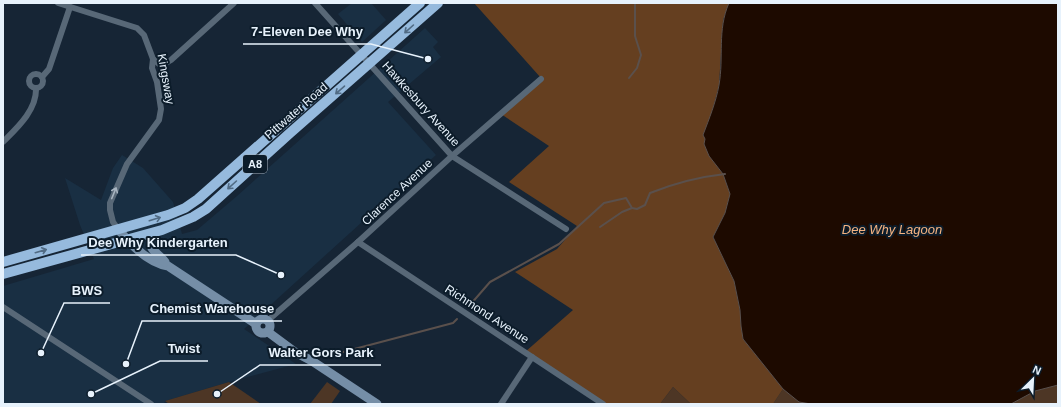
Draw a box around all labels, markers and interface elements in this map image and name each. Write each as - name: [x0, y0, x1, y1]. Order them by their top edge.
- callout: 7-Eleven Dee Why: [243, 19, 371, 44]
- text: 7-Eleven Dee Why: [251, 24, 364, 39]
- one-way arrow: [404, 24, 414, 33]
- street label: Kingsway: [155, 52, 177, 106]
- street label: Hawkesbury Avenue: [379, 59, 463, 149]
- street label: Pittwater Road: [262, 80, 330, 142]
- one-way arrow: [335, 85, 345, 94]
- road number: A8: [243, 155, 267, 173]
- street label: Clarence Avenue: [359, 156, 435, 228]
- one-way arrow: [227, 180, 237, 190]
- one-way arrow: [111, 188, 118, 200]
- one-way arrow: [149, 215, 162, 222]
- water label: Dee Why Lagoon: [842, 222, 942, 237]
- callout: Dee Why Kindergarten: [81, 230, 236, 255]
- text: Dee Why Kindergarten: [88, 235, 228, 250]
- one-way arrow: [34, 247, 47, 254]
- callout: BWS: [64, 278, 110, 303]
- street label: Richmond Avenue: [442, 282, 532, 347]
- text: BWS: [72, 283, 102, 298]
- callout: Chemist Warehouse: [142, 296, 282, 321]
- text: Chemist Warehouse: [150, 301, 274, 316]
- callout: Twist: [160, 336, 208, 361]
- callout: Walter Gors Park: [260, 340, 381, 365]
- text: Twist: [168, 341, 201, 356]
- text: Walter Gors Park: [268, 345, 374, 360]
- north arrow: [1013, 359, 1053, 399]
- text: N: [1031, 363, 1043, 377]

